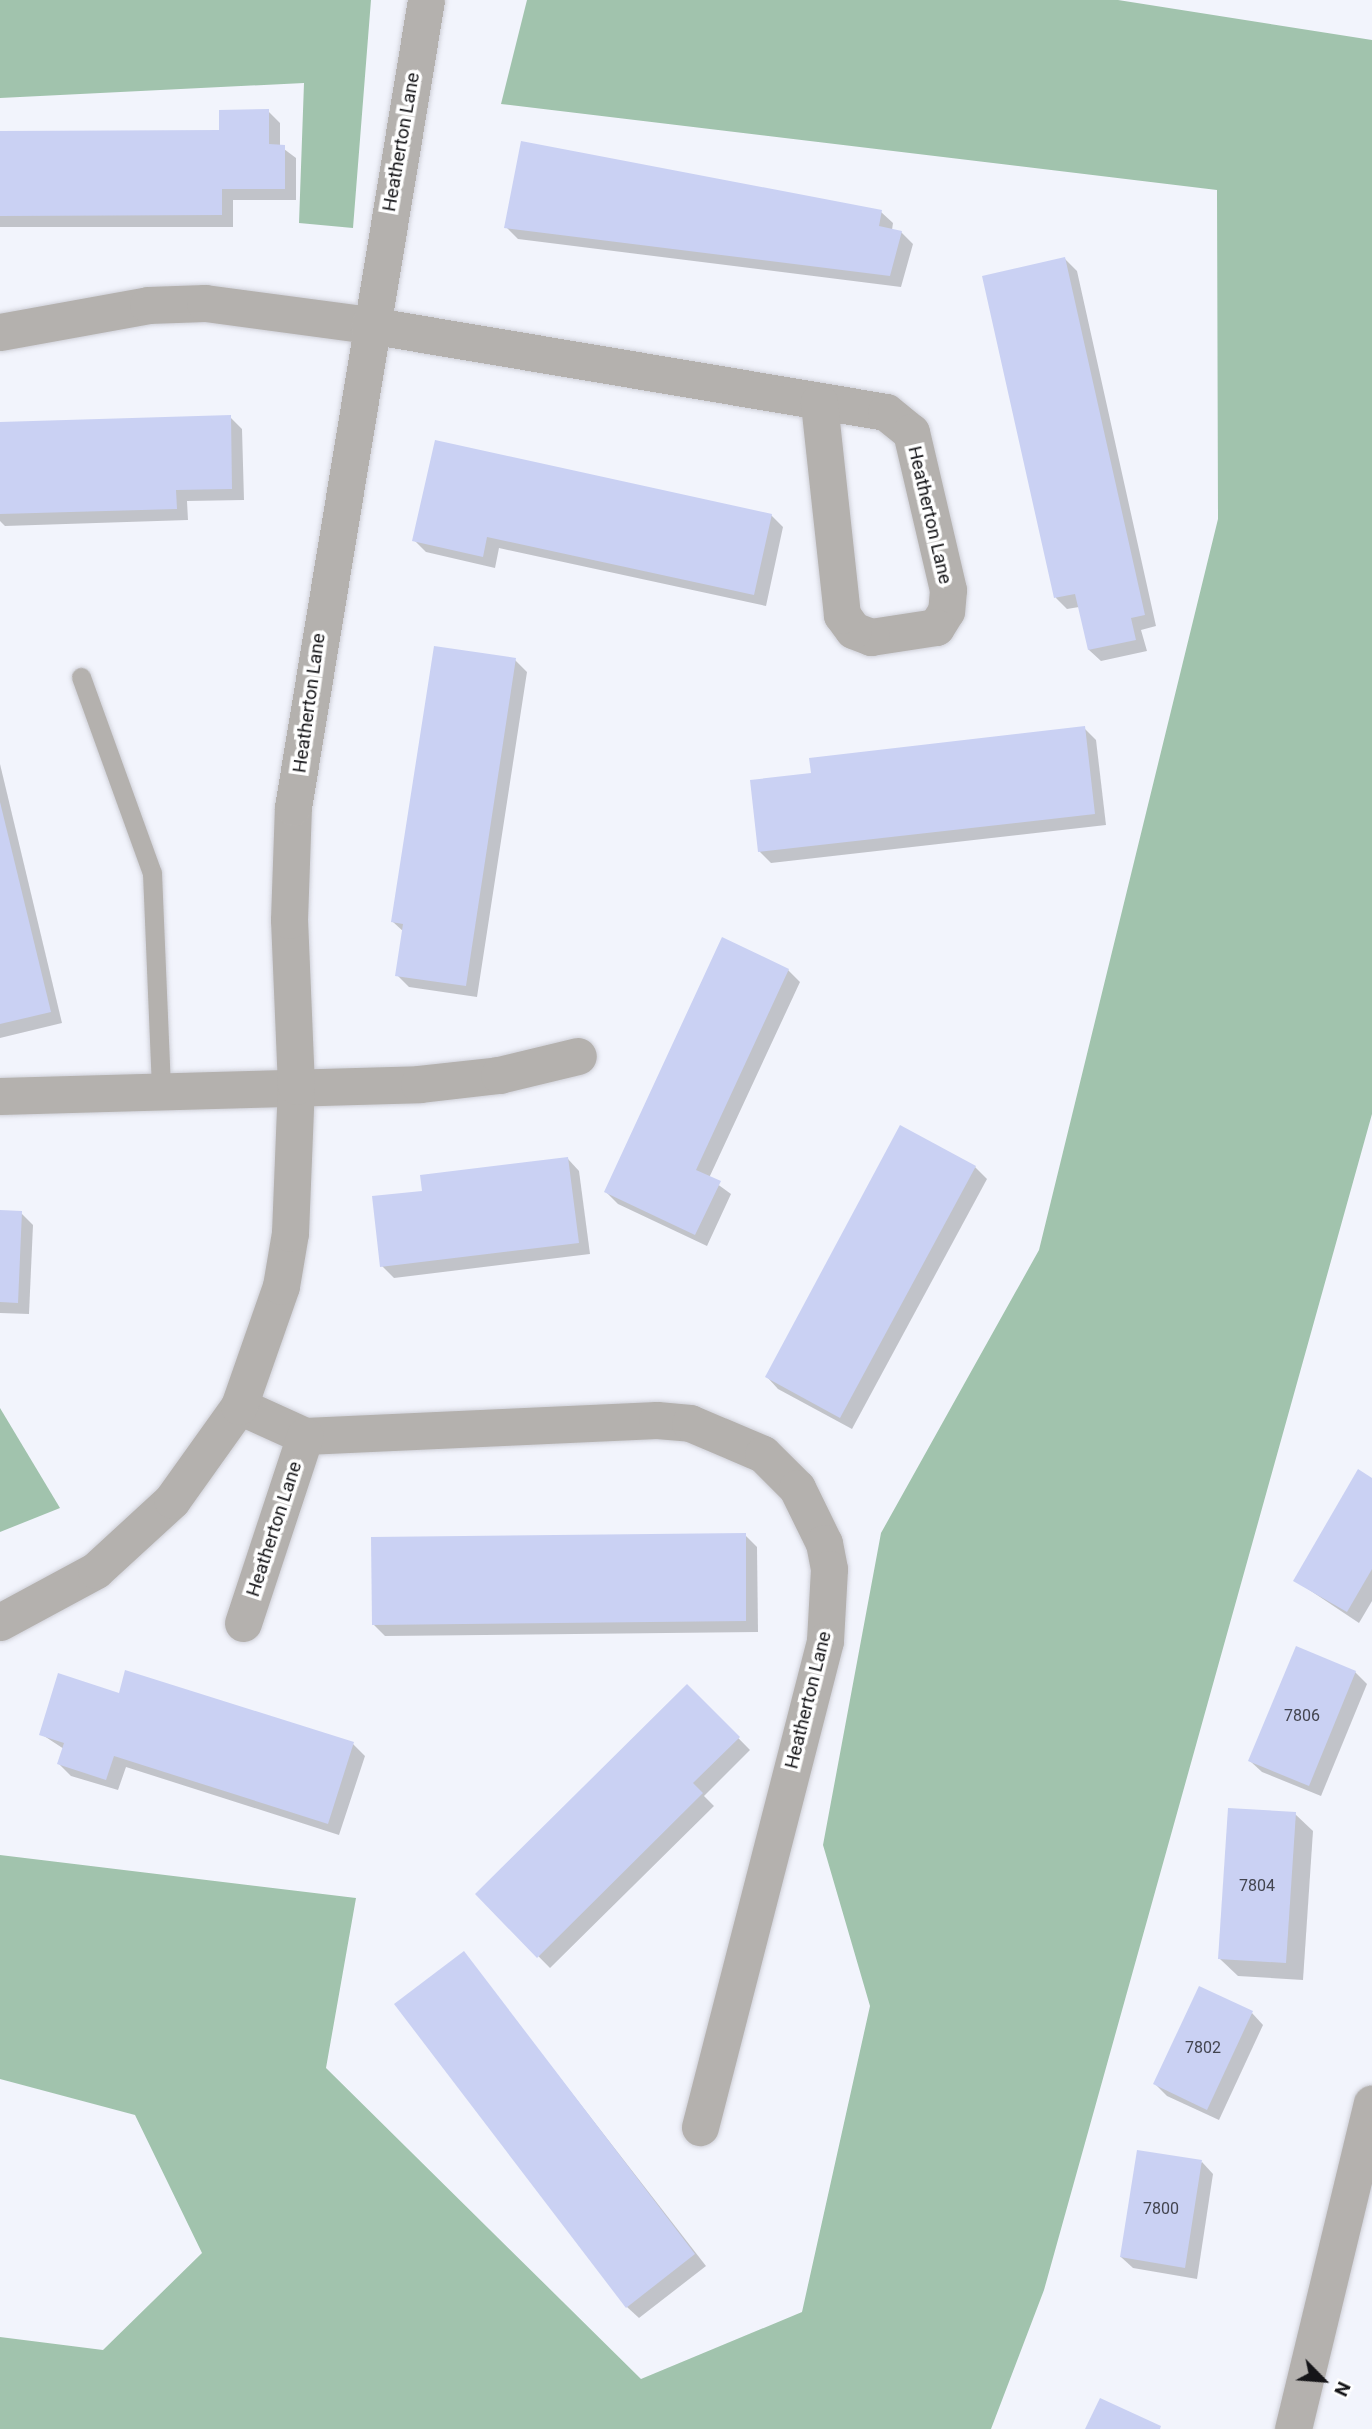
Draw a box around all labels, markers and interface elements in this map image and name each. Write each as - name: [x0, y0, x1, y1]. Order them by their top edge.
- street label: Heatherton Lane: [378, 71, 424, 213]
- street label: Heatherton Lane: [903, 444, 957, 586]
- street label: Heatherton Lane: [288, 632, 330, 774]
- street label: Heatherton Lane: [241, 1459, 307, 1599]
- street label: Heatherton Lane: [780, 1629, 836, 1771]
- house number: 7806: [1284, 1706, 1320, 1726]
- house number: 7804: [1239, 1876, 1275, 1896]
- house number: 7802: [1185, 2038, 1221, 2058]
- house number: 7800: [1143, 2199, 1179, 2219]
- north arrow: [1288, 2345, 1358, 2415]
- text: N: [1329, 2378, 1356, 2400]

